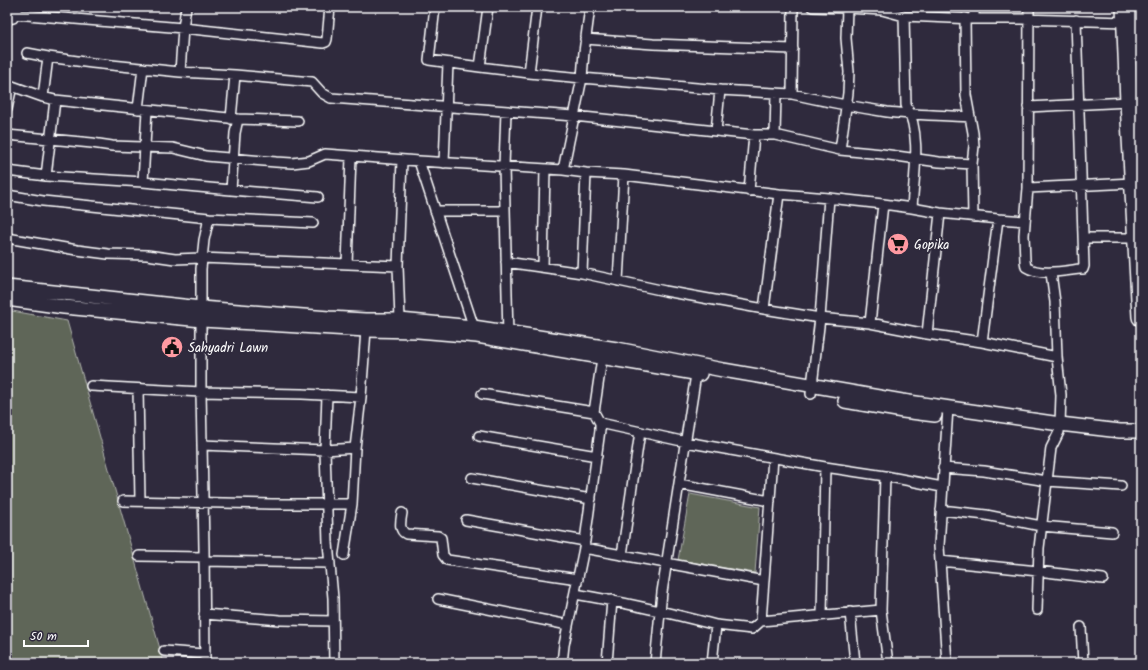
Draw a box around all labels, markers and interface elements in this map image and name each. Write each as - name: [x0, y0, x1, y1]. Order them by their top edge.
- supermarket icon: Gopika: [885, 231, 911, 257]
- place label: Gopika: [914, 235, 949, 256]
- public building icon: Sahyadri Lawn: [159, 334, 185, 360]
- place label: Sahyadri Lawn: [188, 338, 268, 359]
- scale bar: [24, 622, 88, 648]
- text: 50 m: [30, 627, 57, 646]

